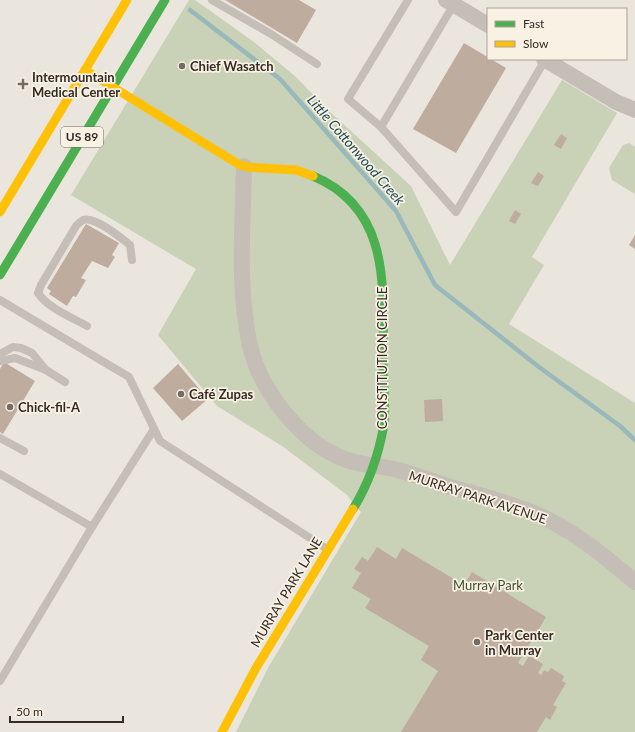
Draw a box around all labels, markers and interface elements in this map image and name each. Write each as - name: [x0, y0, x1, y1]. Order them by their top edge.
- legend: [487, 8, 627, 60]
- text: Fast: [523, 16, 545, 31]
- text: Slow: [523, 36, 549, 51]
- place label: Chief Wasatch: [190, 58, 274, 74]
- marker: Chief Wasatch: [177, 61, 187, 71]
- place label: Intermountain Medical Center: [32, 69, 120, 100]
- marker: Intermountain Medical Center: [17, 78, 29, 90]
- water label: Little Cottonwood Creek: [304, 91, 409, 208]
- road number: US 89: [61, 127, 103, 147]
- street label: CONSTITUTION CIRCLE: [374, 287, 390, 429]
- place label: Café Zupas: [189, 386, 254, 402]
- marker: Café Zupas: [176, 389, 186, 399]
- place label: Chick-fil-A: [18, 399, 81, 415]
- marker: Chick-fil-A: [5, 402, 15, 412]
- street label: MURRAY PARK AVENUE: [407, 467, 549, 527]
- street label: MURRAY PARK LANE: [247, 534, 325, 650]
- park label: Murray Park: [453, 577, 523, 593]
- place label: Park Center in Murray: [485, 627, 554, 658]
- marker: Park Center in Murray: [472, 637, 482, 647]
- scale bar: [10, 698, 123, 724]
- text: 50 m: [16, 704, 43, 719]

